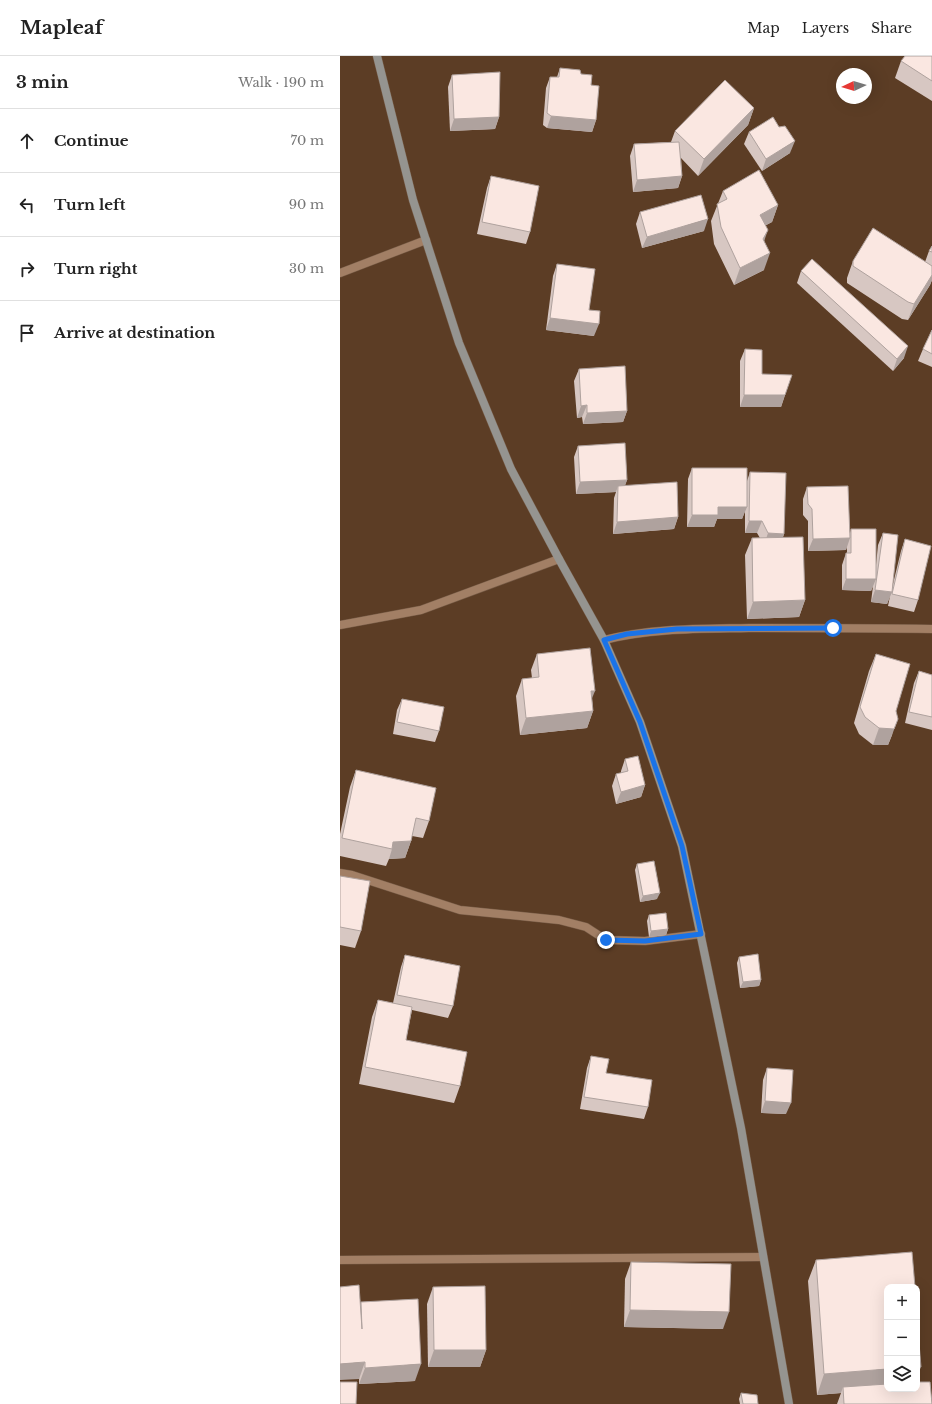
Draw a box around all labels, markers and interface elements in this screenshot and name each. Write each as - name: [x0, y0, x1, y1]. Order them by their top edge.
- text: Mapleaf: [20, 16, 103, 39]
- text: Map: [747, 19, 780, 37]
- text: Layers: [802, 19, 849, 37]
- text: Share: [871, 19, 912, 37]
- north arrow: [836, 68, 872, 104]
- text: 3 min: [16, 72, 69, 93]
- text: Walk · 190 m: [238, 74, 324, 91]
- icon: ahead: [16, 130, 38, 152]
- text: Continue: [54, 131, 129, 150]
- text: 70 m: [291, 132, 324, 149]
- icon: left: [16, 194, 38, 216]
- text: Turn left: [54, 195, 125, 214]
- text: 90 m: [289, 196, 324, 213]
- icon: right: [16, 258, 38, 280]
- text: Turn right: [54, 259, 137, 278]
- text: 30 m: [289, 260, 324, 277]
- icon: arrive: [16, 322, 38, 344]
- text: Arrive at destination: [54, 323, 215, 342]
- route start: [824, 619, 842, 637]
- route end: [597, 931, 615, 949]
- map controls: [884, 1284, 920, 1392]
- button: +: [884, 1284, 920, 1320]
- button: −: [884, 1320, 920, 1356]
- button: layers: [884, 1356, 920, 1392]

